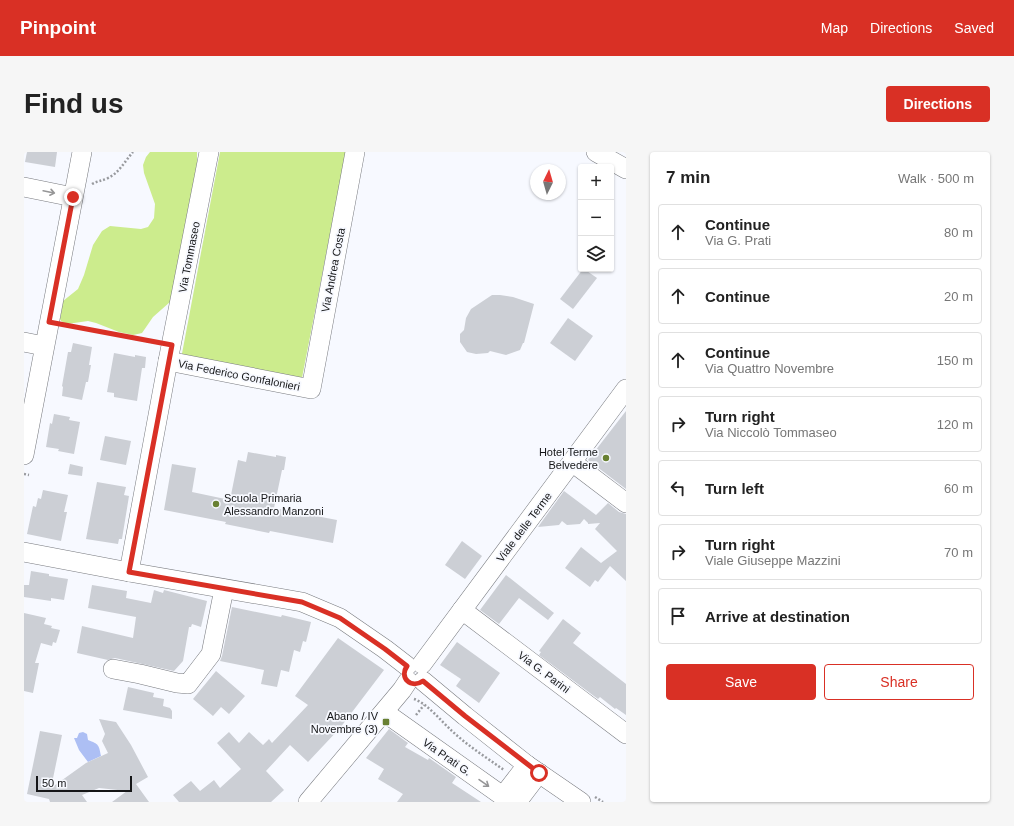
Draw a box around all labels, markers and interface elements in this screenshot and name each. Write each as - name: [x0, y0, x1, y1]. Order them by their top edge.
- text: Pinpoint: [20, 17, 96, 38]
- text: Map: [821, 20, 848, 36]
- text: Directions: [870, 20, 932, 36]
- text: Saved: [954, 20, 994, 36]
- button: Directions: [886, 86, 990, 122]
- text: Find us: [24, 88, 124, 119]
- north arrow: [530, 164, 566, 200]
- map controls: [578, 164, 614, 272]
- button: +: [578, 164, 614, 200]
- text: 7 min: [666, 168, 710, 187]
- text: Walk · 500 m: [898, 171, 974, 186]
- one-way arrow: [42, 188, 55, 196]
- route end: [64, 188, 82, 206]
- button: −: [578, 200, 614, 236]
- text: Continue: [705, 216, 770, 233]
- street label: Via Tommaseo: [176, 220, 202, 294]
- icon: ahead: [667, 221, 689, 243]
- text: 80 m: [944, 225, 973, 240]
- street label: Via Andrea Costa: [319, 226, 347, 313]
- text: Via G. Prati: [705, 233, 771, 248]
- button: layers: [578, 236, 614, 272]
- icon: ahead: [667, 285, 689, 307]
- text: Continue: [705, 288, 770, 305]
- text: 20 m: [944, 289, 973, 304]
- text: Continue: [705, 344, 770, 361]
- icon: ahead: [667, 349, 689, 371]
- text: 150 m: [937, 353, 973, 368]
- street label: Via Federico Gonfalonieri: [177, 357, 301, 393]
- text: Via Quattro Novembre: [705, 361, 834, 376]
- text: Turn right: [705, 408, 775, 425]
- icon: right: [667, 413, 689, 435]
- text: 120 m: [937, 417, 973, 432]
- text: Via Niccolò Tommaseo: [705, 425, 837, 440]
- place label: Hotel Terme Belvedere: [539, 446, 598, 471]
- marker: Hotel Terme Belvedere: [601, 453, 611, 463]
- icon: left: [667, 477, 689, 499]
- text: Turn left: [705, 480, 764, 497]
- text: 60 m: [944, 481, 973, 496]
- street label: Viale delle Terme: [494, 490, 554, 564]
- place label: Scuola Primaria Alessandro Manzoni: [224, 492, 324, 517]
- marker: Scuola Primaria Alessandro Manzoni: [211, 499, 221, 509]
- text: Turn right: [705, 536, 775, 553]
- icon: right: [667, 541, 689, 563]
- text: 70 m: [944, 545, 973, 560]
- text: Viale Giuseppe Mazzini: [705, 553, 841, 568]
- icon: arrive: [667, 605, 689, 627]
- text: Arrive at destination: [705, 608, 850, 625]
- street label: Via G. Parini: [516, 649, 572, 695]
- button: Save: [666, 664, 816, 700]
- button: Share: [824, 664, 974, 700]
- place label: Abano / IV Novembre (3): [311, 710, 379, 735]
- marker: Abano / IV Novembre (3): [381, 717, 391, 727]
- street label: Via Prati G.: [421, 736, 473, 778]
- route start: [530, 764, 548, 782]
- scale bar: [36, 774, 132, 793]
- text: 50 m: [42, 777, 66, 789]
- one-way arrow: [478, 779, 489, 787]

